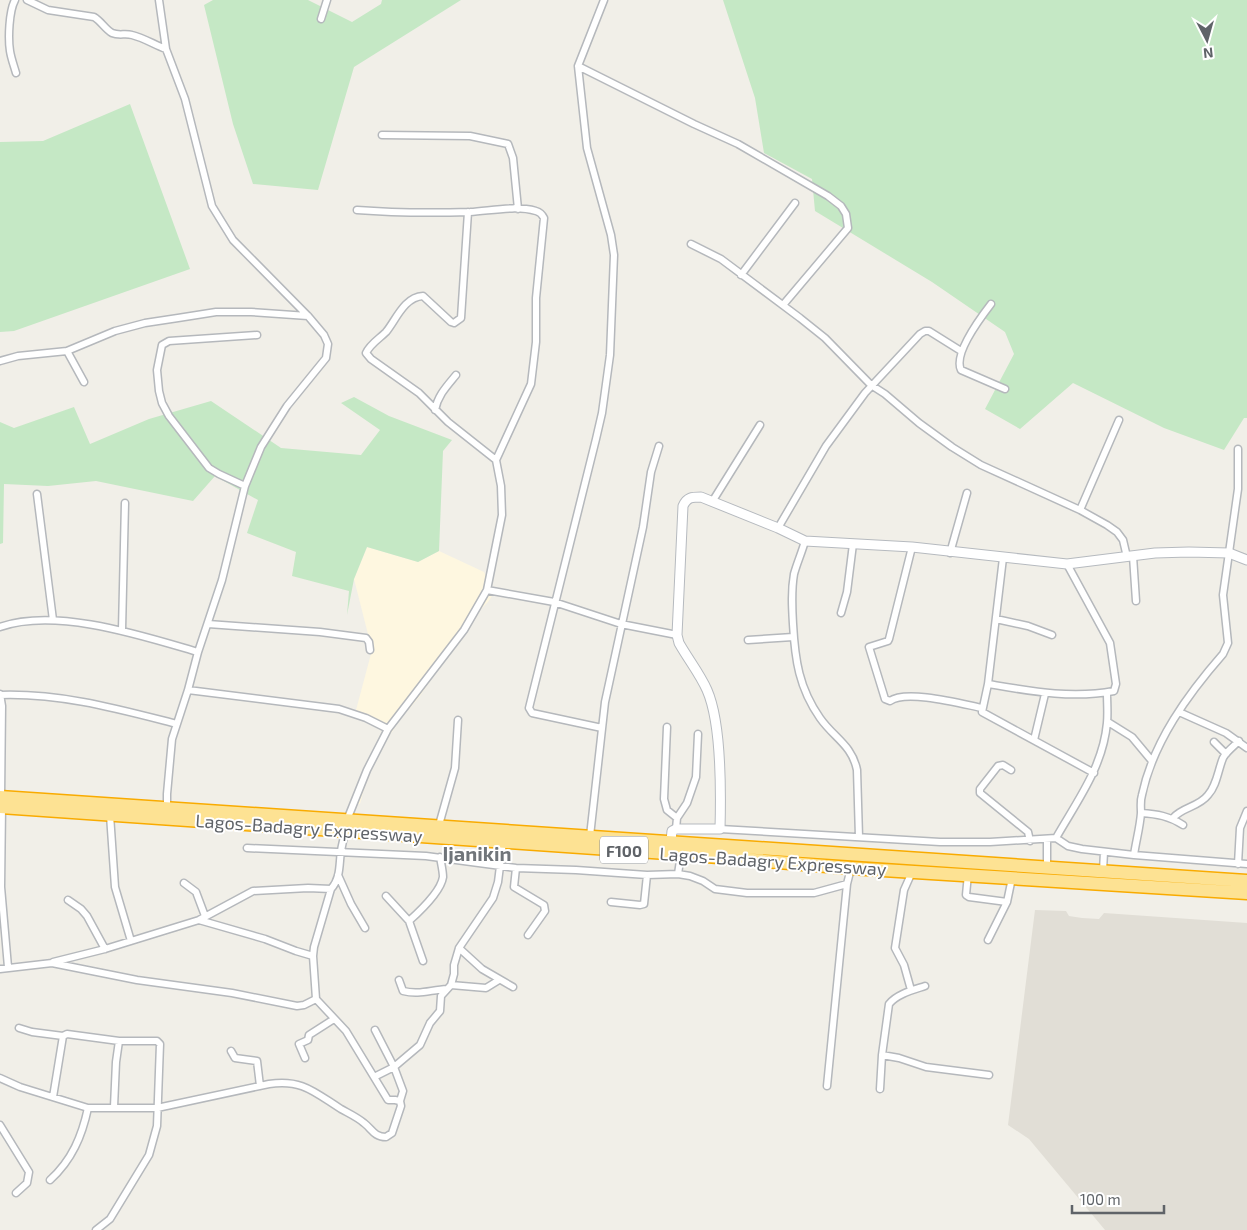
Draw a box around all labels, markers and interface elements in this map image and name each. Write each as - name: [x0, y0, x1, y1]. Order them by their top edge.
- north arrow: [1182, 15, 1232, 65]
- text: N: [1202, 44, 1214, 62]
- street label: Lagos-Badagry Expressway: [195, 809, 424, 847]
- road number: F100: [600, 836, 648, 864]
- district label: Ijanikin: [442, 841, 512, 865]
- street label: Lagos-Badagry Expressway: [659, 842, 888, 880]
- scale bar: [1072, 1182, 1164, 1214]
- text: 100 m: [1080, 1190, 1121, 1208]

